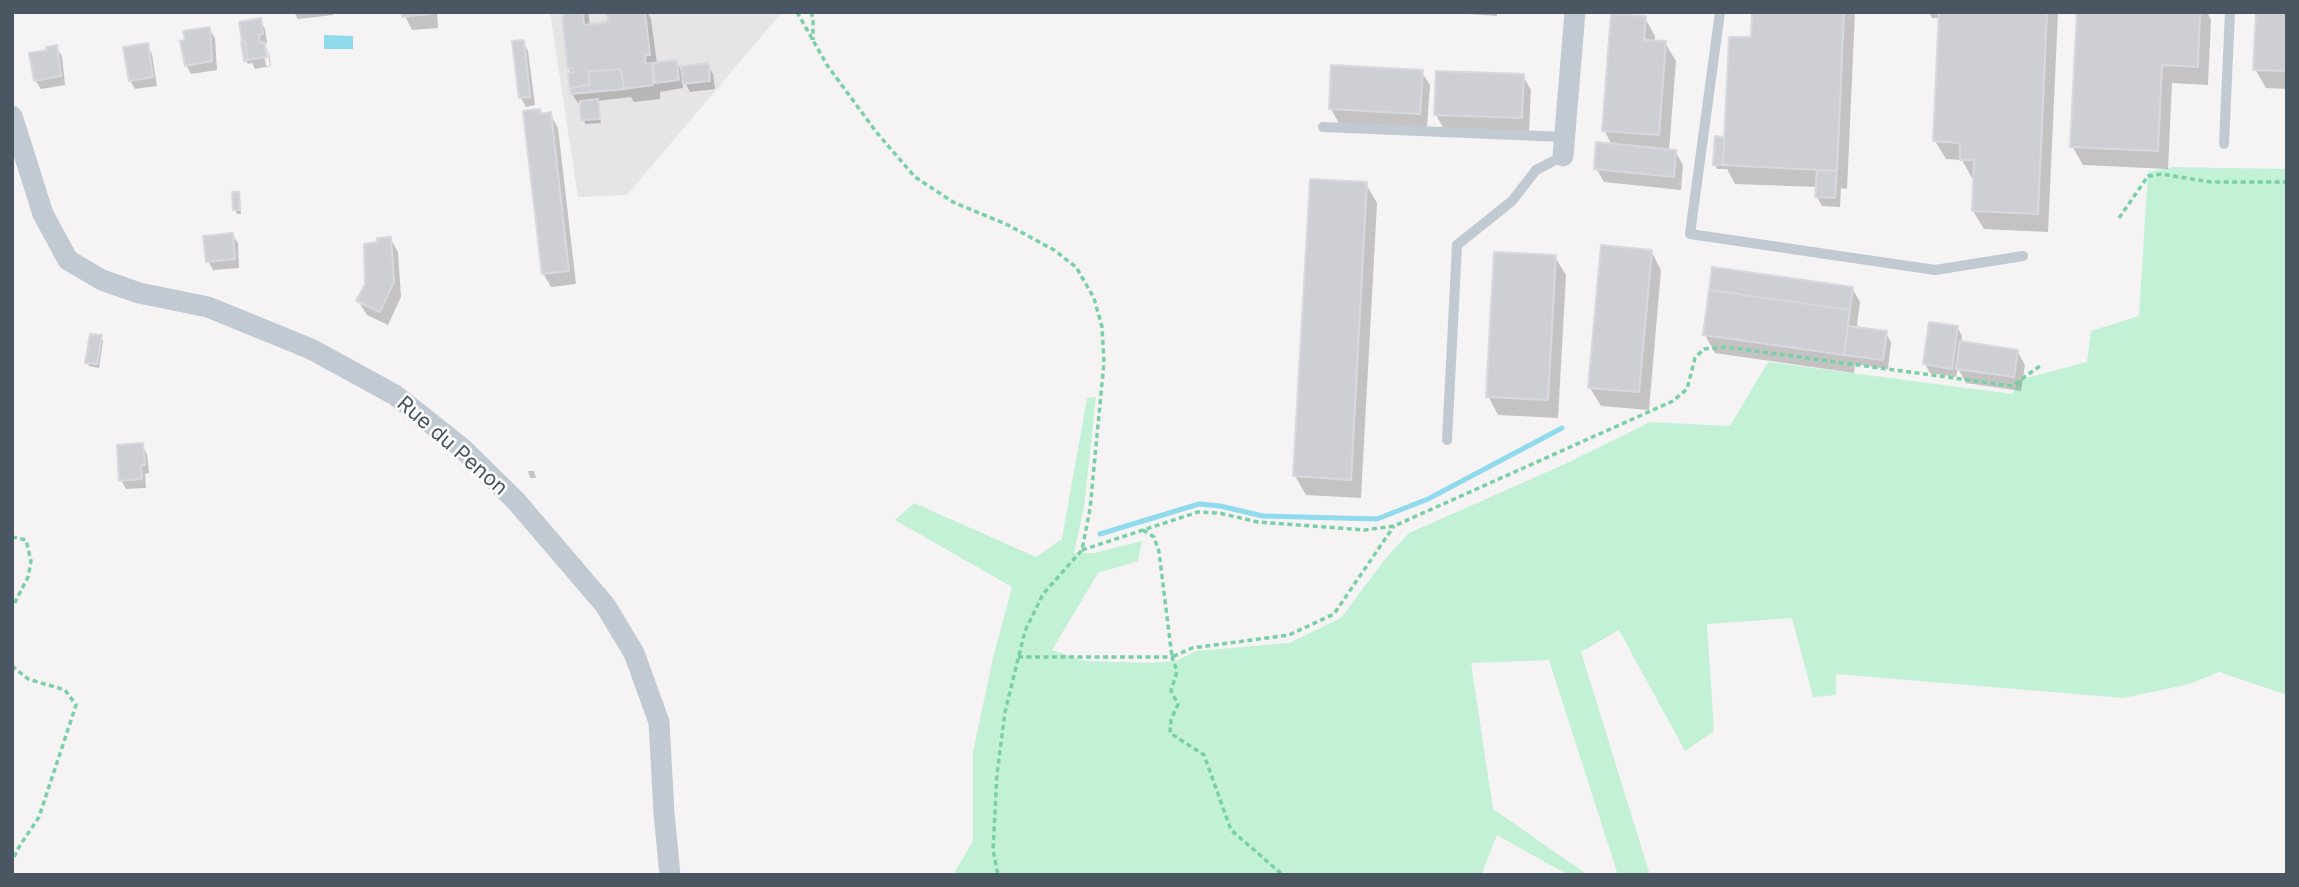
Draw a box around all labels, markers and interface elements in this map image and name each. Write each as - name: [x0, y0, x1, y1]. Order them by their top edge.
- street label: Rue du Penon: [392, 391, 512, 501]

